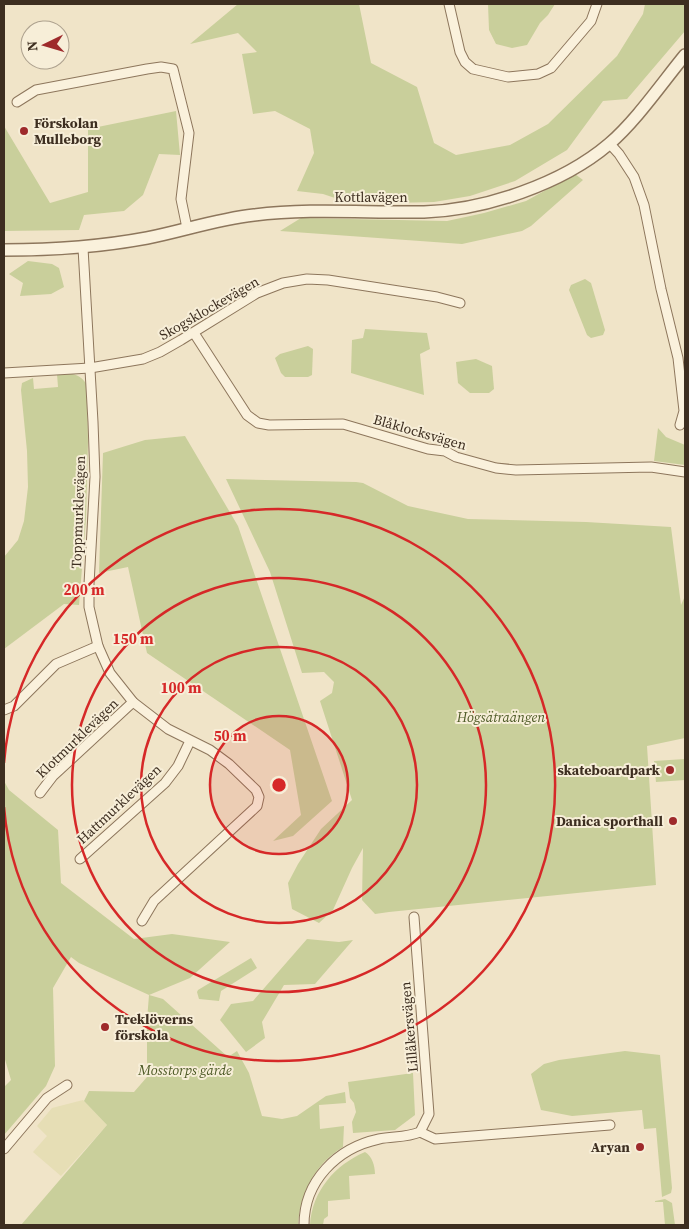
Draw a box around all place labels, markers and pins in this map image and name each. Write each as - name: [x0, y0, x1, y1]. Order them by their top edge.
- place label: Förskolan Mulleborg: [34, 113, 101, 149]
- marker: Förskolan Mulleborg: [18, 125, 30, 137]
- place label: skateboardpark: [557, 760, 661, 780]
- marker: skateboardpark: [664, 764, 676, 776]
- centre of rings: [270, 776, 288, 794]
- place label: Danica sporthall: [556, 811, 663, 831]
- marker: Danica sporthall: [667, 815, 679, 827]
- place label: Treklöverns förskola: [115, 1009, 194, 1045]
- marker: Treklöverns förskola: [99, 1021, 111, 1033]
- place label: Aryan: [591, 1137, 630, 1157]
- marker: Aryan: [634, 1141, 646, 1153]

